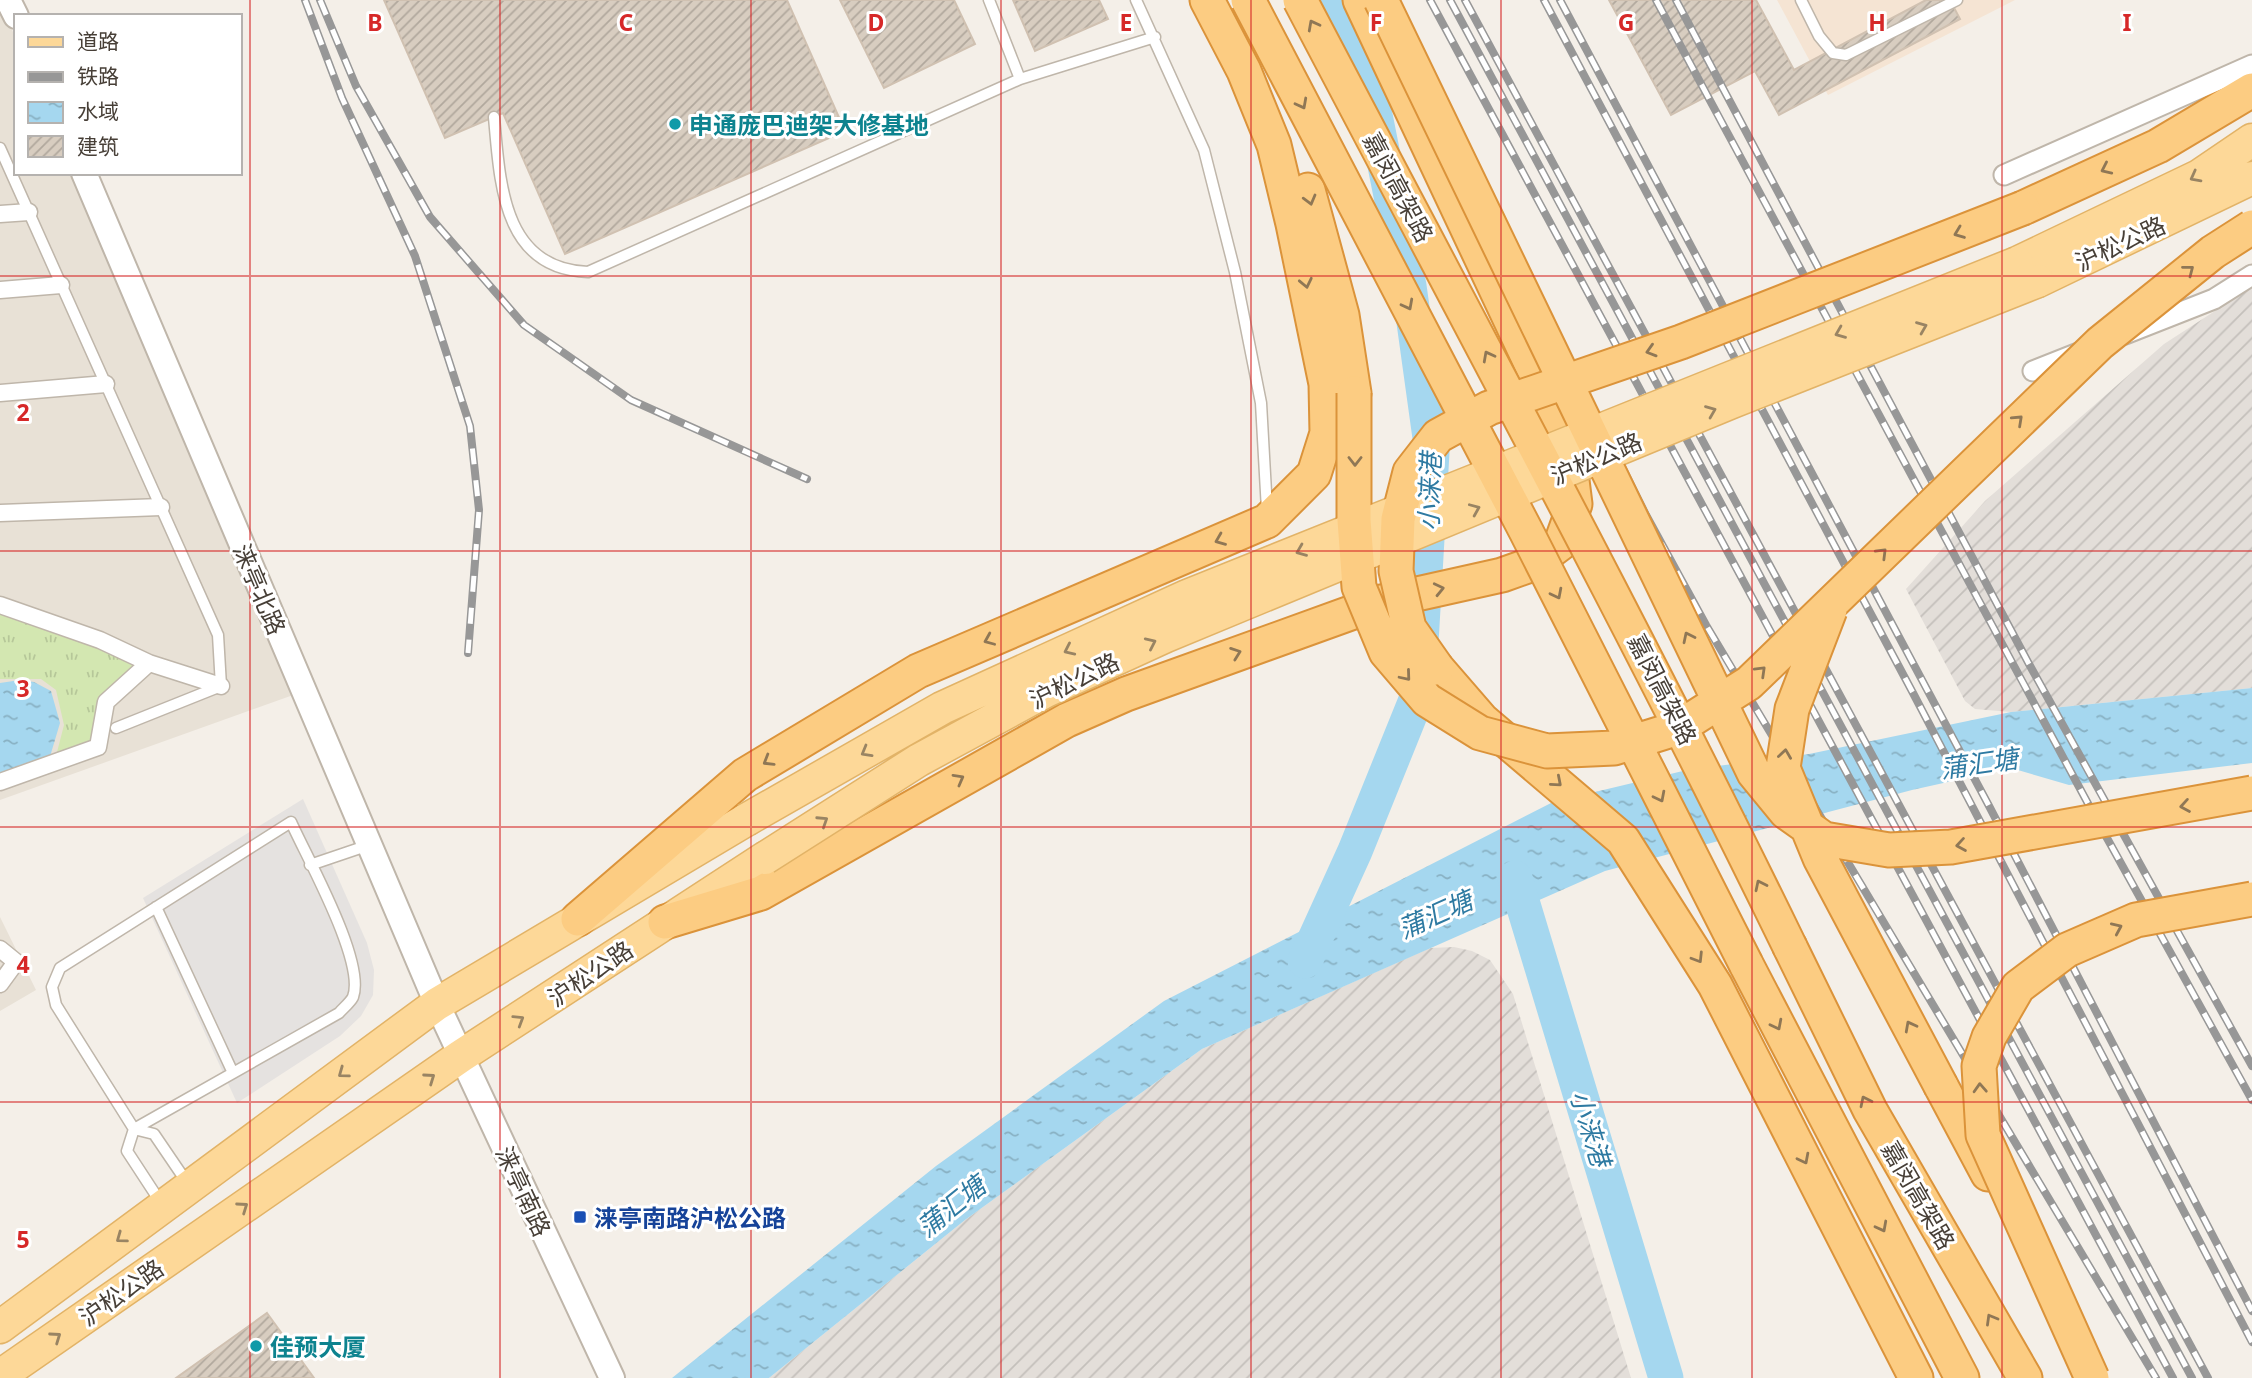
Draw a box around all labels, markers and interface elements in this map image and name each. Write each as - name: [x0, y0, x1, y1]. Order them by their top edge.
- text: B: [367, 6, 383, 38]
- text: C: [619, 6, 634, 38]
- text: D: [868, 6, 884, 38]
- text: E: [1120, 6, 1132, 38]
- text: F: [1370, 6, 1382, 38]
- text: G: [1618, 6, 1634, 38]
- text: H: [1868, 6, 1886, 38]
- text: I: [2123, 6, 2132, 38]
- legend: [14, 14, 242, 175]
- one-way arrow: [1308, 20, 1321, 32]
- text: 道路: [77, 27, 119, 55]
- text: 铁路: [77, 62, 119, 90]
- text: 水域: [77, 97, 119, 125]
- one-way arrow: [1294, 97, 1307, 109]
- place label: 申通庞巴迪架大修基地: [689, 108, 929, 141]
- marker: 申通庞巴迪架大修基地: [667, 116, 683, 132]
- street label: 嘉闵高架路: [1356, 126, 1442, 248]
- text: 建筑: [77, 132, 119, 160]
- one-way arrow: [2101, 161, 2113, 175]
- one-way arrow: [2189, 169, 2202, 182]
- one-way arrow: [1302, 193, 1317, 205]
- street label: 沪松公路: [2070, 208, 2170, 278]
- one-way arrow: [1953, 224, 1965, 238]
- one-way arrow: [2181, 265, 2194, 278]
- one-way arrow: [1298, 277, 1312, 289]
- one-way arrow: [1400, 298, 1413, 310]
- one-way arrow: [1916, 321, 1928, 335]
- one-way arrow: [1835, 325, 1847, 339]
- one-way arrow: [1645, 343, 1657, 358]
- one-way arrow: [1483, 351, 1497, 363]
- text: 2: [16, 396, 30, 428]
- one-way arrow: [1704, 405, 1716, 419]
- one-way arrow: [2010, 416, 2023, 429]
- street label: 沪松公路: [1545, 424, 1647, 492]
- water label: 小涞港: [1410, 448, 1448, 532]
- one-way arrow: [1347, 456, 1363, 467]
- one-way arrow: [1468, 503, 1480, 517]
- one-way arrow: [1215, 532, 1227, 546]
- street label: 涞亭北路: [226, 538, 294, 640]
- one-way arrow: [1295, 542, 1307, 556]
- one-way arrow: [1874, 548, 1887, 561]
- one-way arrow: [1432, 583, 1444, 598]
- one-way arrow: [1549, 587, 1563, 599]
- street label: 嘉闵高架路: [1621, 628, 1705, 750]
- one-way arrow: [984, 632, 996, 646]
- one-way arrow: [1683, 632, 1697, 644]
- one-way arrow: [1144, 637, 1156, 651]
- one-way arrow: [1064, 642, 1076, 656]
- street label: 沪松公路: [1024, 644, 1124, 716]
- one-way arrow: [1229, 647, 1241, 661]
- one-way arrow: [1398, 667, 1410, 680]
- one-way arrow: [1753, 667, 1766, 680]
- text: 3: [16, 672, 30, 704]
- water label: 蒲汇塘: [1938, 739, 2024, 786]
- one-way arrow: [861, 744, 873, 757]
- one-way arrow: [1777, 749, 1792, 760]
- one-way arrow: [763, 752, 776, 765]
- one-way arrow: [952, 774, 965, 787]
- one-way arrow: [1549, 774, 1562, 786]
- one-way arrow: [1651, 790, 1665, 803]
- one-way arrow: [2179, 798, 2191, 813]
- one-way arrow: [815, 817, 828, 830]
- one-way arrow: [1955, 837, 1967, 852]
- water label: 蒲汇塘: [1392, 880, 1482, 946]
- one-way arrow: [1754, 880, 1768, 892]
- one-way arrow: [2110, 922, 2123, 936]
- street label: 沪松公路: [541, 932, 639, 1014]
- text: 4: [16, 948, 30, 980]
- one-way arrow: [1689, 951, 1702, 964]
- one-way arrow: [511, 1015, 524, 1028]
- one-way arrow: [1768, 1018, 1782, 1030]
- one-way arrow: [1904, 1020, 1918, 1033]
- one-way arrow: [338, 1065, 351, 1078]
- one-way arrow: [422, 1074, 435, 1086]
- one-way arrow: [1973, 1083, 1988, 1094]
- water label: 小涞港: [1562, 1085, 1621, 1174]
- one-way arrow: [1859, 1096, 1873, 1108]
- street label: 嘉闵高架路: [1875, 1135, 1963, 1255]
- street label: 涞亭南路: [489, 1141, 559, 1241]
- one-way arrow: [1796, 1152, 1809, 1164]
- water label: 蒲汇塘: [909, 1165, 996, 1245]
- place label: 涞亭南路沪松公路: [594, 1201, 786, 1234]
- one-way arrow: [235, 1203, 248, 1215]
- marker: 涞亭南路沪松公路: [572, 1209, 588, 1225]
- one-way arrow: [1873, 1220, 1887, 1232]
- text: 5: [16, 1223, 30, 1255]
- one-way arrow: [116, 1229, 128, 1242]
- street label: 沪松公路: [72, 1251, 170, 1333]
- one-way arrow: [1986, 1314, 1999, 1327]
- place label: 佳预大厦: [270, 1330, 366, 1363]
- one-way arrow: [48, 1333, 61, 1345]
- marker: 佳预大厦: [248, 1338, 264, 1354]

